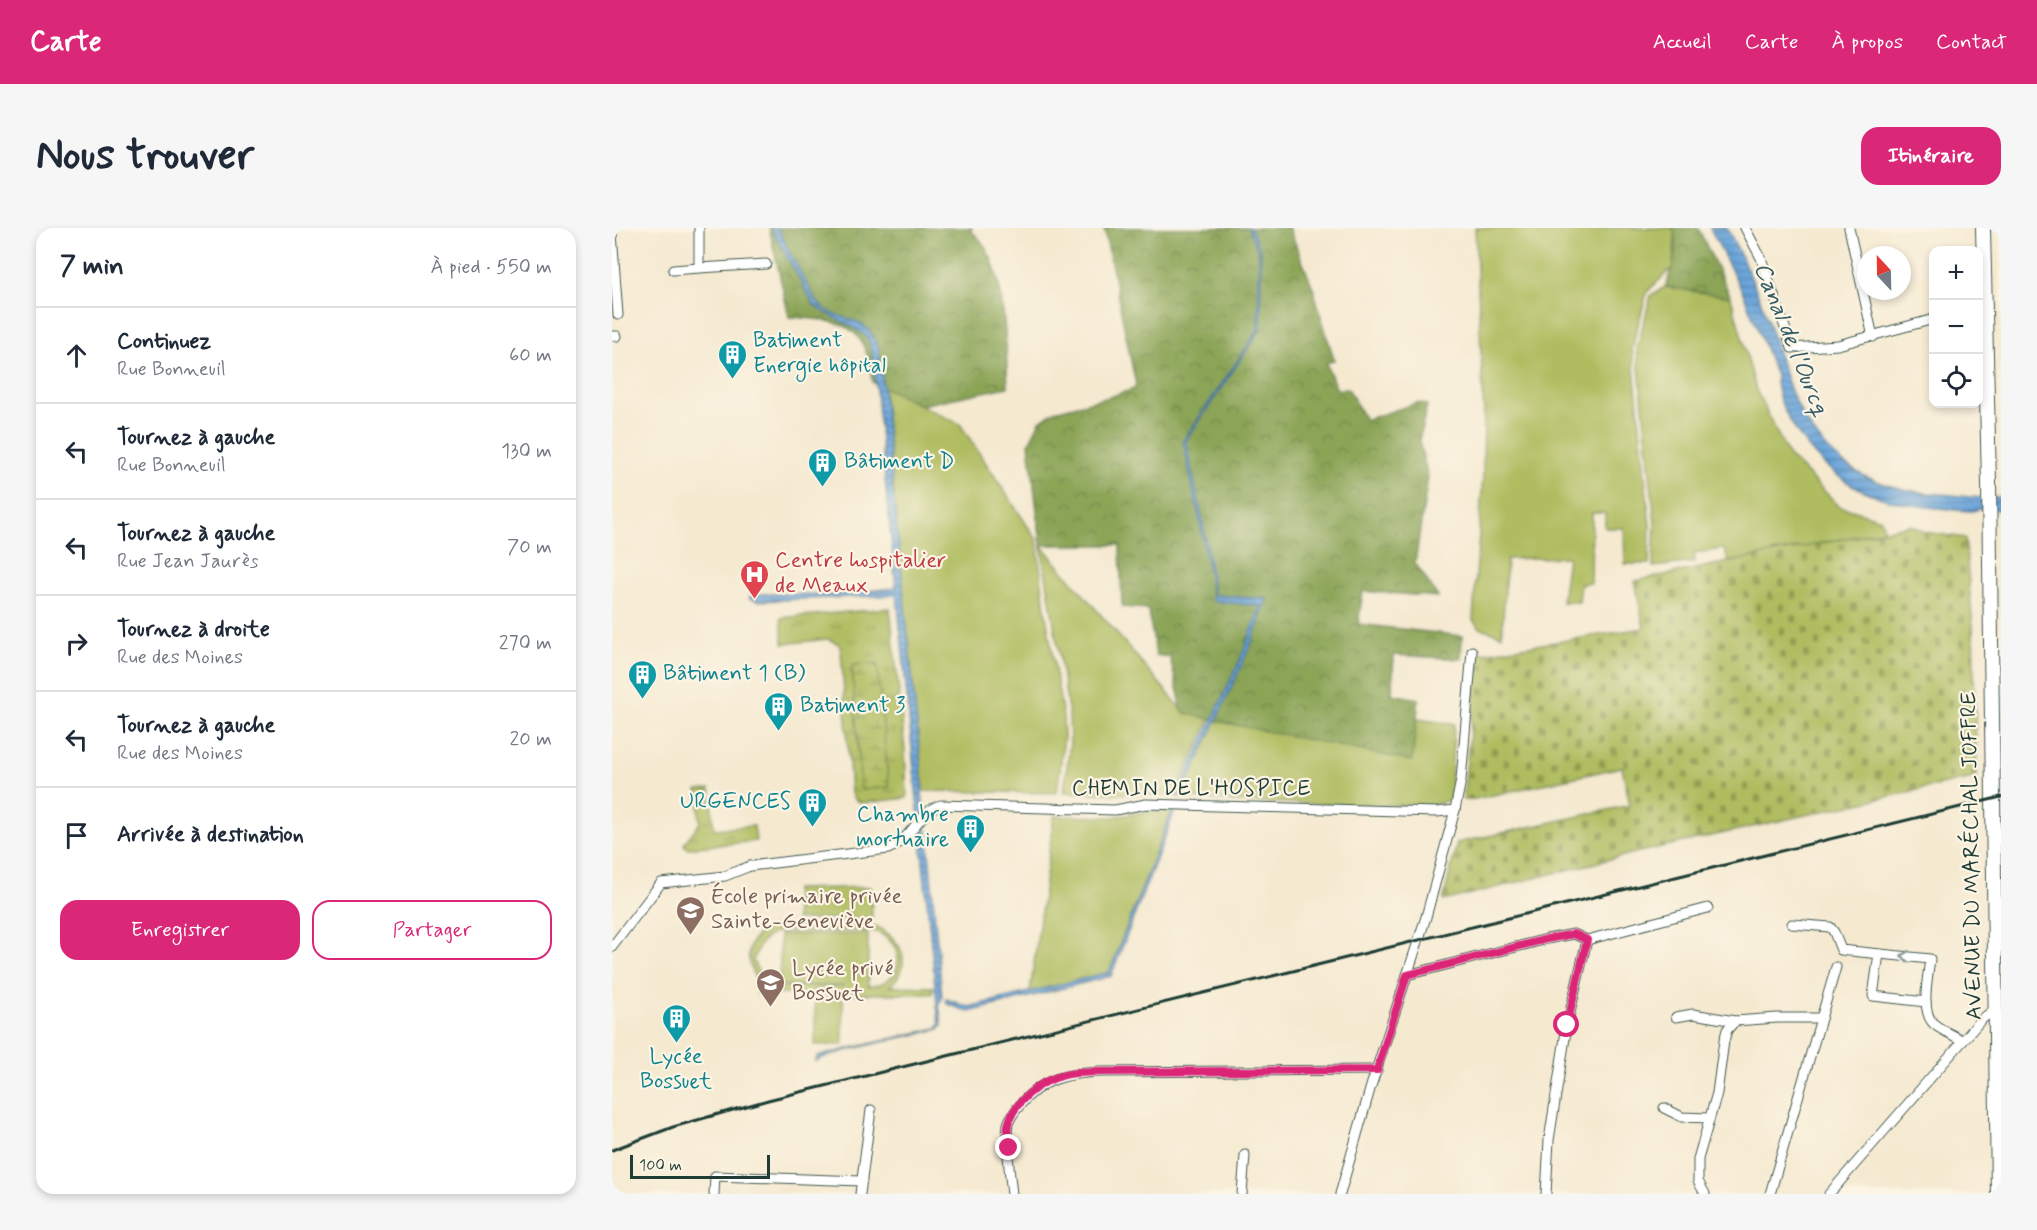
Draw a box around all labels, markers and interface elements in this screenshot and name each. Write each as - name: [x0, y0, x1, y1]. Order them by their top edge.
- text: Carte: [30, 24, 102, 61]
- text: Accueil: [1653, 28, 1712, 56]
- text: Carte: [1745, 28, 1799, 56]
- text: À propos: [1832, 28, 1903, 56]
- text: Contact: [1936, 28, 2007, 56]
- button: Itinéraire: [1861, 127, 2001, 185]
- text: Nous trouver: [36, 129, 254, 184]
- north arrow: [1857, 246, 1911, 300]
- map controls: [1929, 246, 1983, 408]
- button: +: [1929, 246, 1983, 300]
- text: 7 min: [60, 250, 124, 284]
- text: À pied · 550 m: [430, 254, 552, 281]
- water label: Canal de l'Ourcq: [1746, 258, 1836, 422]
- button: −: [1929, 300, 1983, 354]
- place label: Batiment Energie hôpital: [753, 327, 886, 383]
- text: Continuez: [117, 328, 211, 356]
- building icon: Batiment Energie hôpital: [716, 338, 748, 380]
- icon: ahead: [60, 339, 93, 372]
- text: 60 m: [509, 342, 552, 369]
- button: locate: [1929, 354, 1983, 408]
- text: Rue Bonneuil: [117, 356, 226, 383]
- text: Tournez à gauche: [117, 424, 275, 452]
- icon: left: [60, 435, 93, 468]
- text: 130 m: [501, 438, 552, 465]
- building icon: Bâtiment D: [807, 446, 839, 488]
- place label: Bâtiment D: [844, 448, 955, 476]
- text: Rue Bonneuil: [117, 452, 226, 479]
- text: Tournez à gauche: [117, 520, 275, 548]
- icon: left: [60, 531, 93, 564]
- text: 70 m: [507, 534, 552, 561]
- place label: Centre hospitalier de Meaux: [775, 547, 946, 600]
- text: Rue Jean Jaurès: [117, 548, 259, 575]
- hospital icon: Centre hospitalier de Meaux: [738, 558, 770, 600]
- text: Tournez à droite: [117, 616, 270, 644]
- icon: right: [60, 627, 93, 660]
- text: 270 m: [499, 630, 552, 657]
- text: Rue des Moines: [117, 644, 243, 671]
- building icon: Bâtiment 1 (B): [626, 658, 658, 700]
- place label: Bâtiment 1 (B): [663, 660, 805, 688]
- building icon: Batiment 3: [763, 690, 795, 732]
- street label: AVENUE DU MARÉCHAL JOFFRE: [1954, 691, 1989, 1020]
- place label: Batiment 3: [800, 692, 905, 720]
- text: Tournez à gauche: [117, 712, 275, 740]
- icon: left: [60, 723, 93, 756]
- text: 20 m: [509, 726, 552, 753]
- text: Rue des Moines: [117, 740, 243, 767]
- street label: CHEMIN DE L'HOSPICE: [1072, 775, 1311, 803]
- building icon: URGENCES: [796, 786, 828, 828]
- place label: URGENCES: [680, 788, 791, 816]
- place label: Chambre mortuaire: [856, 801, 949, 854]
- building icon: Chambre mortuaire: [954, 812, 986, 854]
- icon: arrive: [60, 819, 93, 852]
- text: Arrivée à destination: [117, 821, 304, 849]
- place label: École primaire privée Sainte-Geneviève: [711, 882, 902, 936]
- school or university icon: École primaire privée Sainte-Geneviève: [674, 894, 706, 936]
- button: Enregistrer: [60, 900, 300, 960]
- button: Partager: [312, 900, 552, 960]
- one-way arrow: [1901, 950, 1910, 963]
- place label: Lycée privé Bossuet: [792, 955, 893, 1008]
- school or university icon: Lycée privé Bossuet: [755, 966, 787, 1008]
- building icon: Lycée Bossuet: [660, 1002, 692, 1044]
- route start: [1553, 1011, 1579, 1037]
- place label: Lycée Bossuet: [640, 1043, 712, 1096]
- route end: [995, 1134, 1021, 1160]
- scale bar: [630, 1152, 770, 1180]
- text: 100 m: [639, 1155, 682, 1176]

